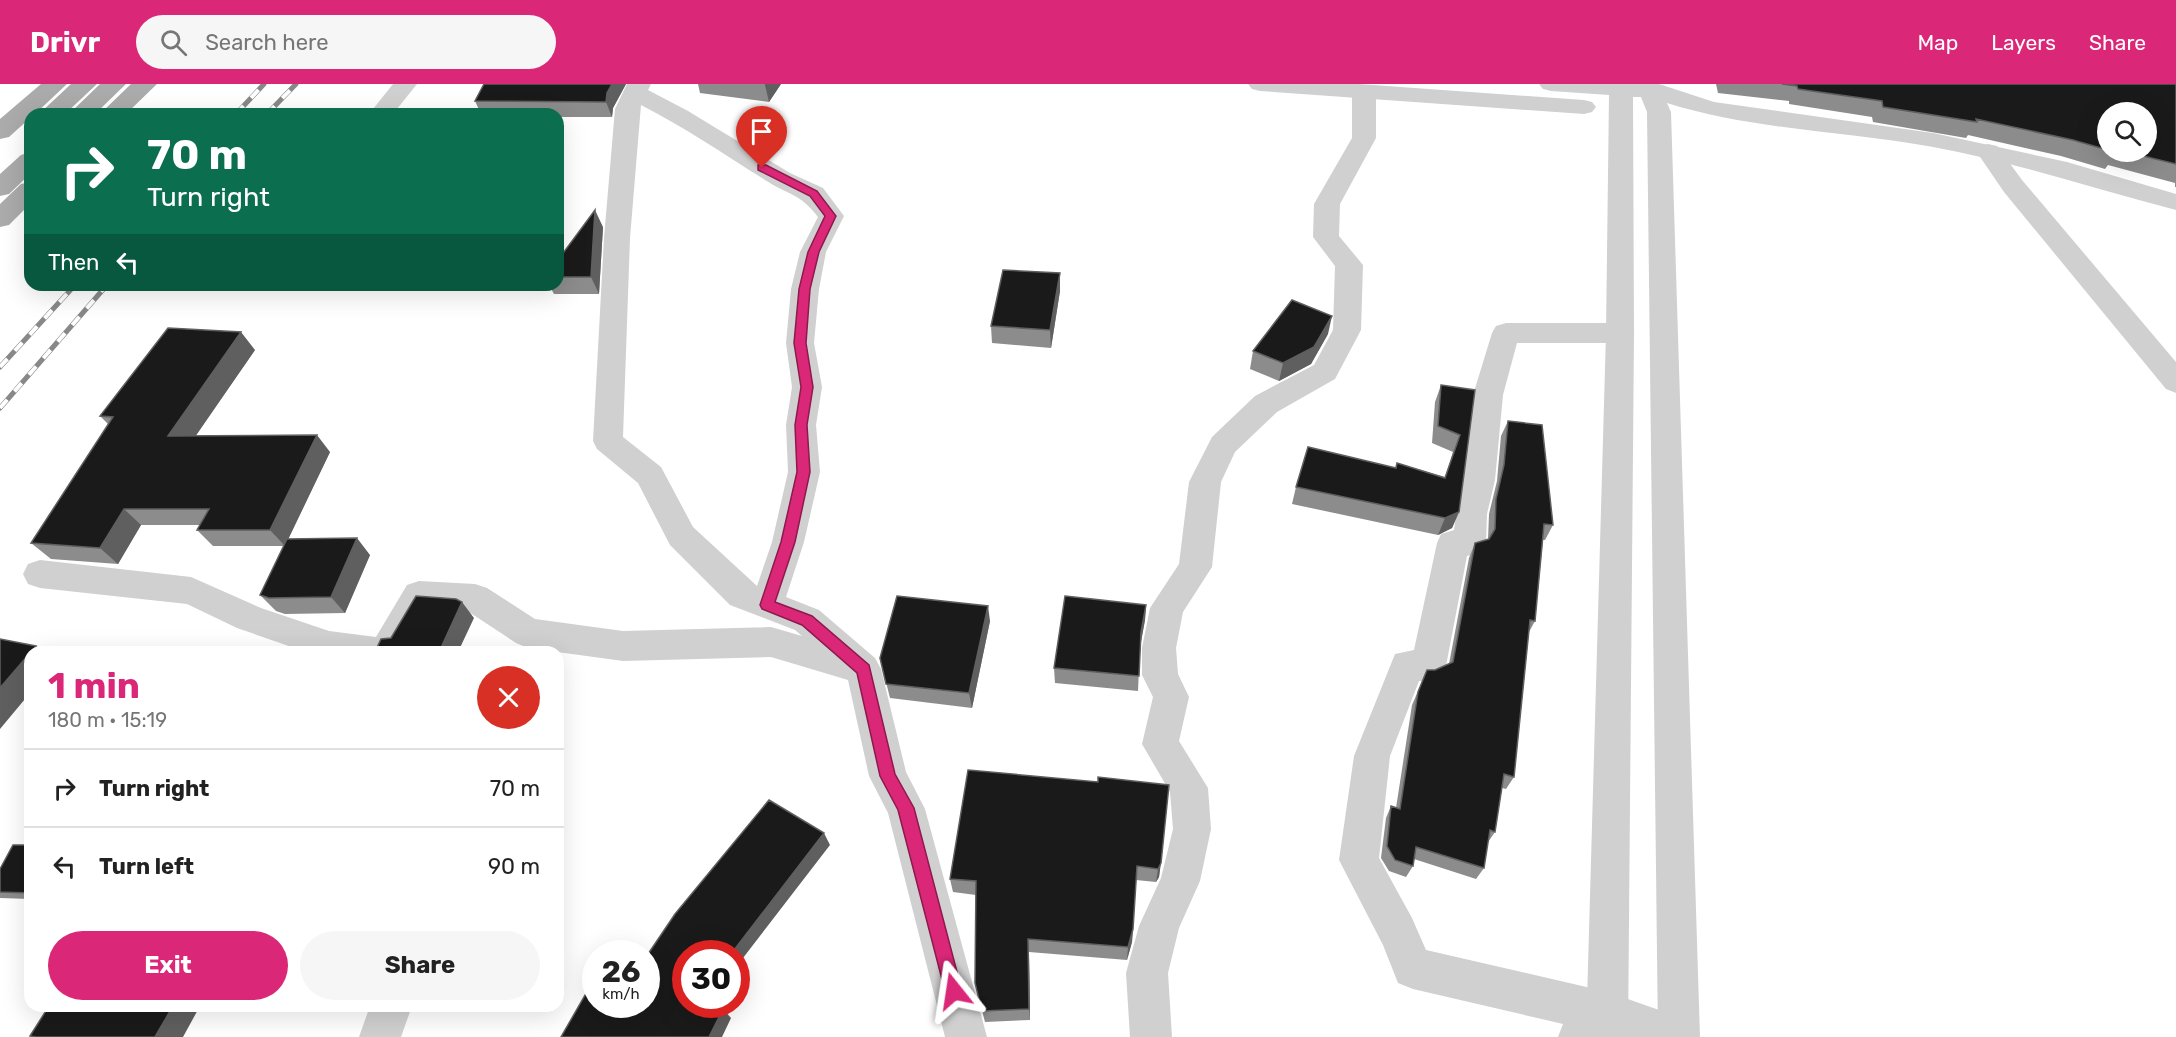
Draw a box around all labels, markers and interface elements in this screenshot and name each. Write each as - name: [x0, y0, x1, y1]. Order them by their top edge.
- search box: [136, 15, 556, 69]
- text: Drivr: [30, 26, 100, 59]
- icon: search: [157, 26, 190, 59]
- text: Search here: [205, 29, 329, 56]
- text: Map: [1917, 30, 1958, 55]
- text: Layers: [1991, 30, 2056, 55]
- text: Share: [2089, 30, 2146, 55]
- map controls: [2097, 102, 2157, 162]
- button: search: [2097, 102, 2157, 162]
- pin: [736, 106, 787, 168]
- icon: arrive: [745, 115, 778, 148]
- text: 70 m: [147, 130, 247, 180]
- icon: right: [48, 132, 126, 210]
- text: Turn right: [147, 181, 270, 213]
- icon: left: [111, 246, 144, 279]
- text: Then: [48, 249, 99, 276]
- text: 1 min: [48, 664, 140, 707]
- button: close: [477, 666, 540, 729]
- text: 180 m · 15:19: [48, 708, 167, 732]
- icon: right: [48, 772, 81, 805]
- text: Turn right: [99, 775, 209, 802]
- text: 70 m: [490, 775, 540, 802]
- icon: left: [48, 850, 81, 883]
- text: Turn left: [99, 853, 194, 880]
- text: 90 m: [488, 853, 540, 880]
- button: Exit: [48, 931, 288, 1000]
- button: Share: [300, 931, 540, 1000]
- speed limit sign: 30: [672, 940, 750, 1018]
- text: 26: [601, 954, 641, 990]
- position arrow: [922, 959, 986, 1023]
- text: km/h: [602, 985, 640, 1003]

